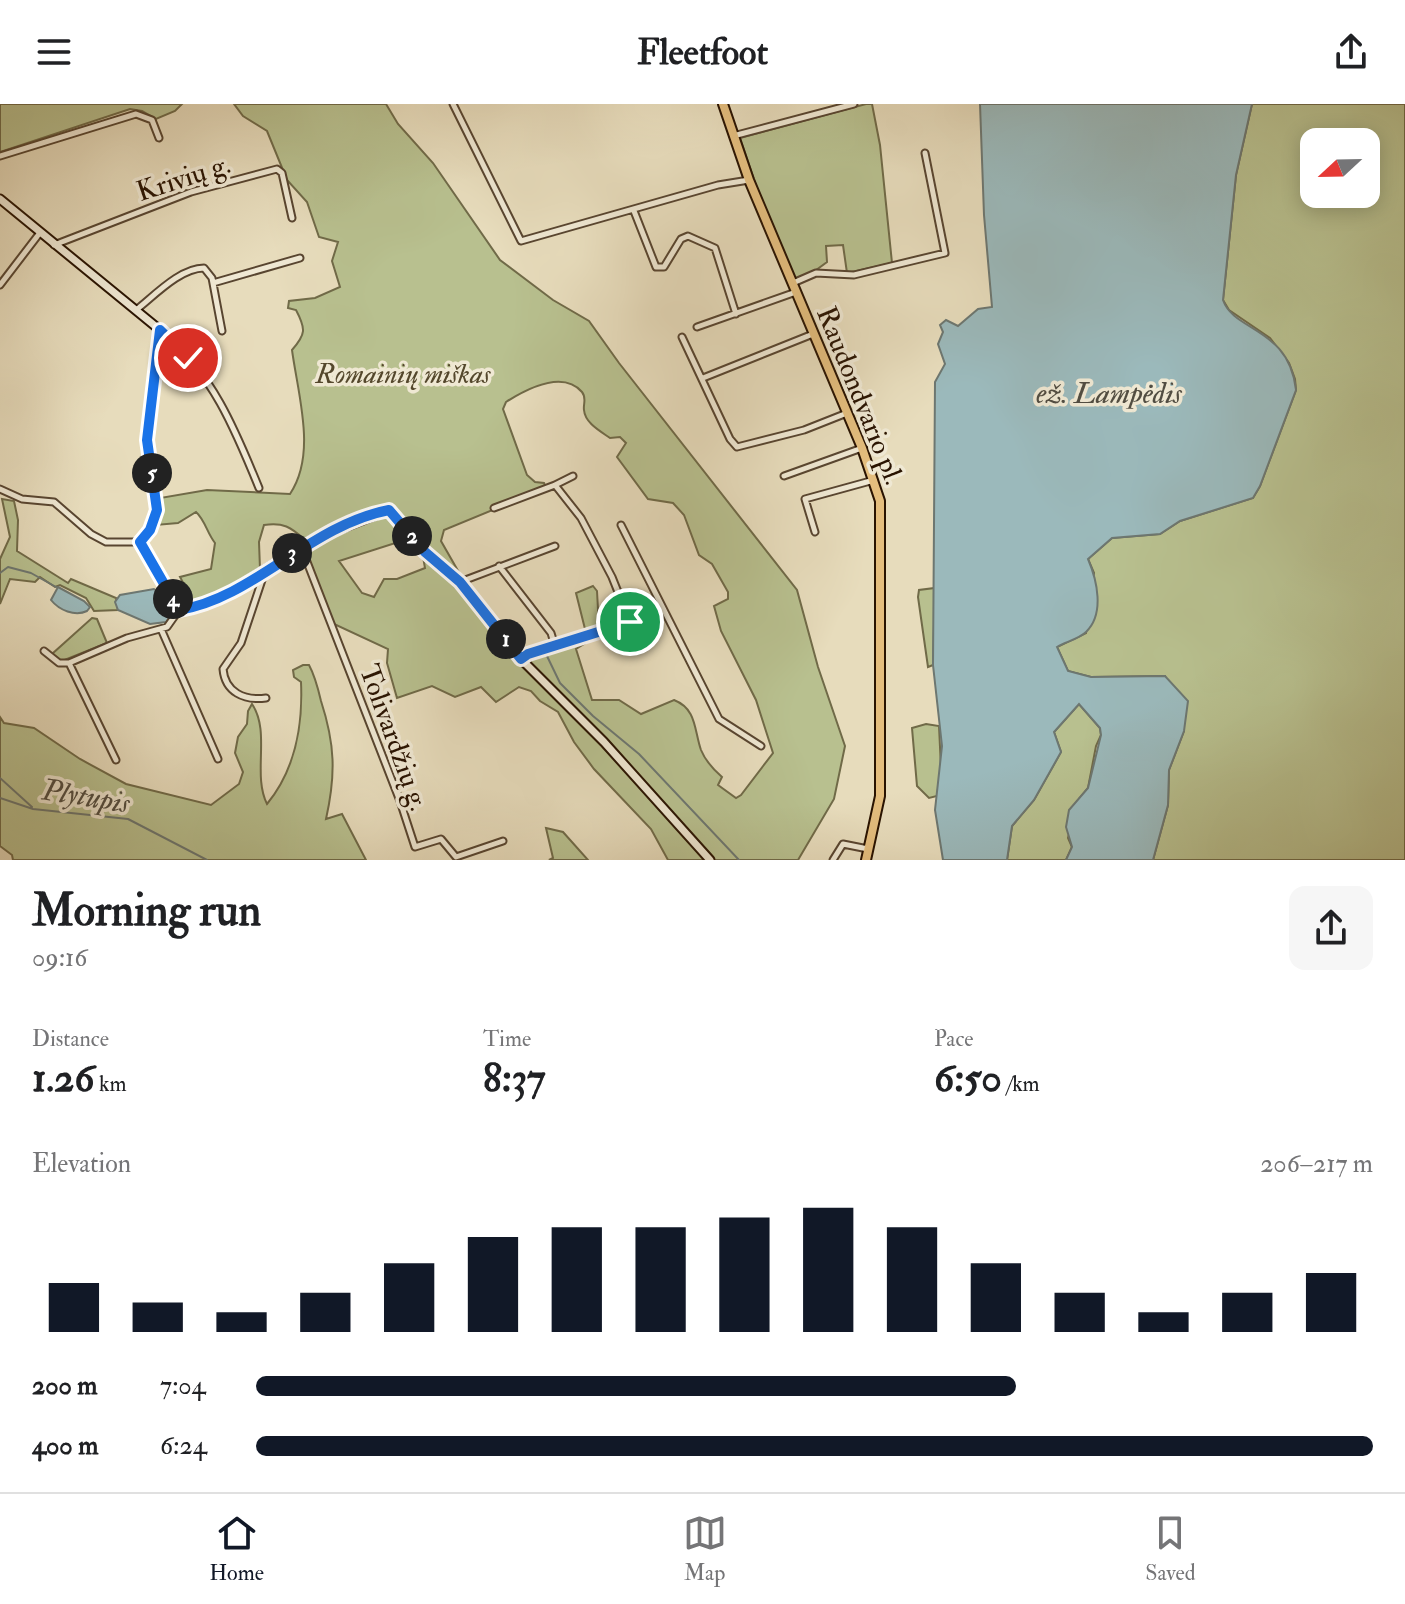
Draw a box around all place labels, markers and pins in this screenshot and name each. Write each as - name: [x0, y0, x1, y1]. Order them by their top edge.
- pin: [154, 324, 222, 392]
- pin: 5: [132, 453, 172, 493]
- pin: 2: [392, 516, 432, 556]
- pin: 3: [272, 533, 312, 573]
- pin: 4: [153, 579, 193, 619]
- pin: [596, 588, 664, 656]
- pin: 1: [486, 619, 526, 659]

